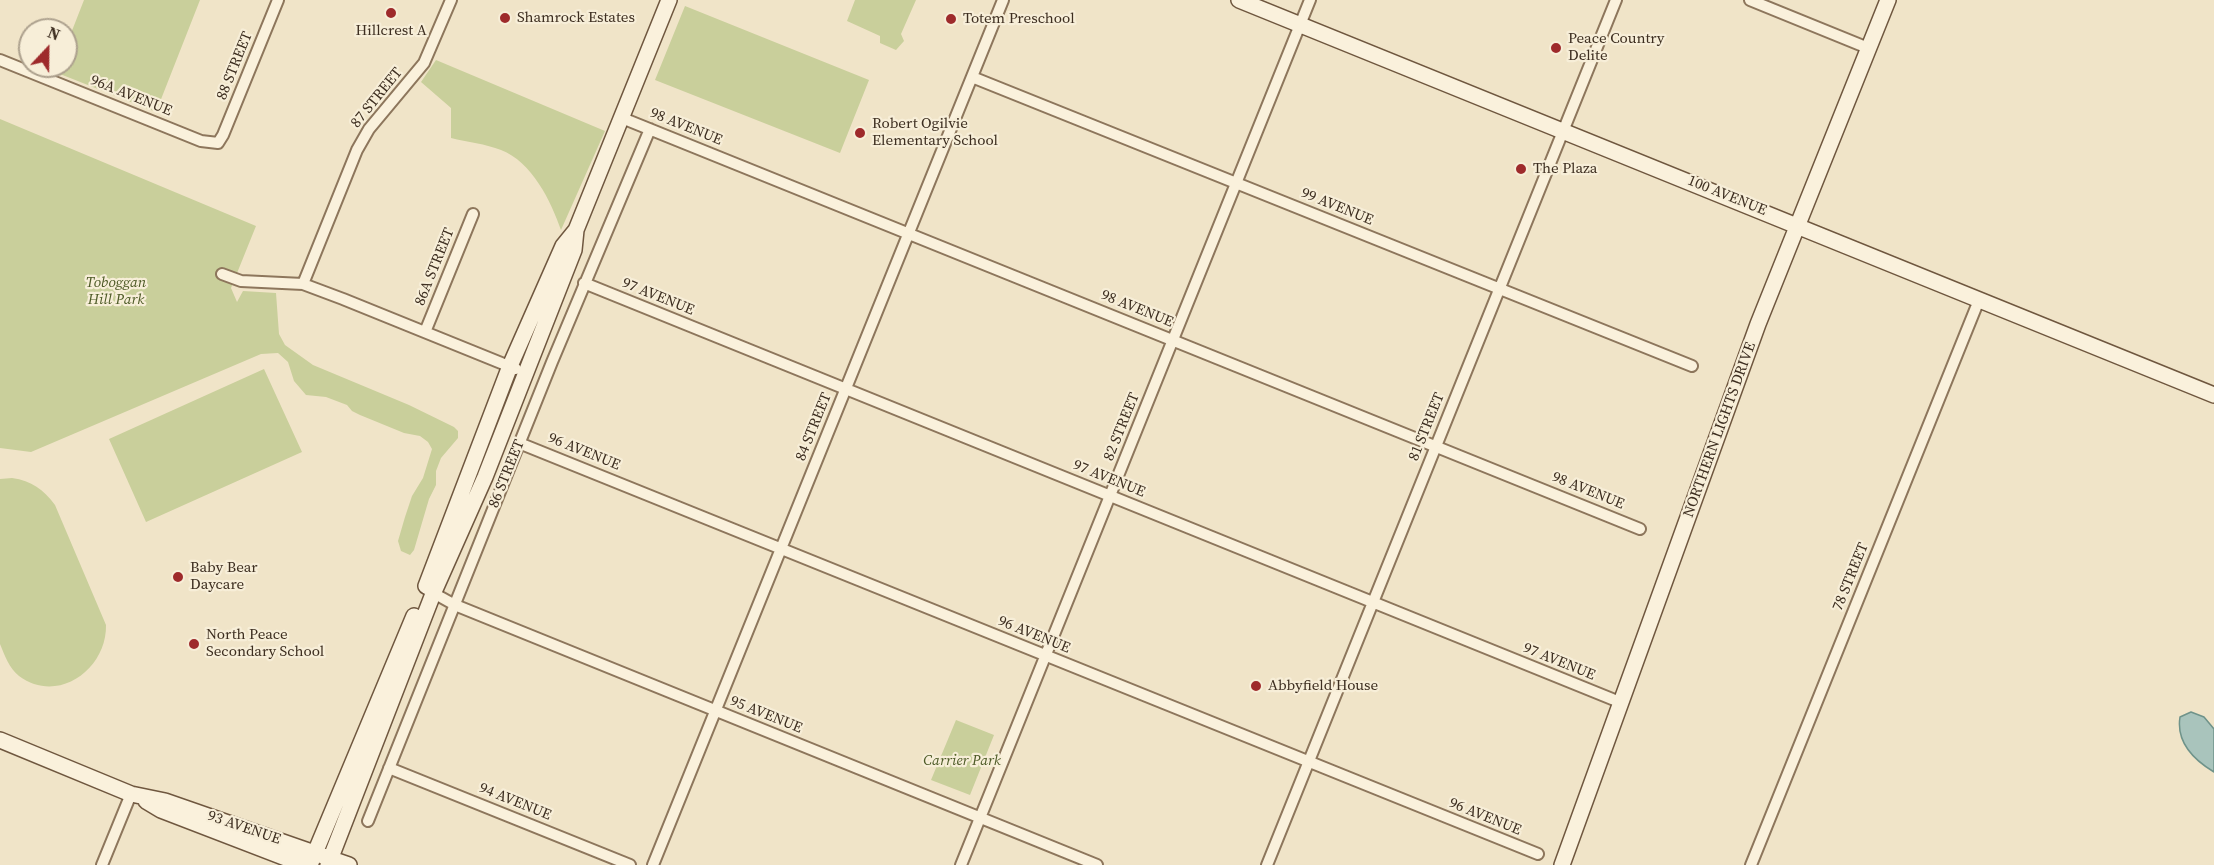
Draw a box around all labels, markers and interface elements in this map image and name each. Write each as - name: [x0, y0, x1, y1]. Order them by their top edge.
- marker: Hillcrest A: [384, 6, 398, 20]
- place label: Shamrock Estates: [517, 9, 635, 27]
- place label: Totem Preschool: [963, 10, 1075, 28]
- marker: Shamrock Estates: [498, 11, 512, 25]
- marker: Totem Preschool: [944, 12, 958, 26]
- north arrow: [18, 18, 78, 78]
- text: N: [44, 21, 64, 46]
- place label: Hillcrest A: [355, 22, 427, 40]
- street label: 88 STREET: [213, 29, 257, 103]
- place label: Peace Country Delite: [1568, 30, 1664, 65]
- marker: Peace Country Delite: [1549, 41, 1563, 55]
- street label: 87 STREET: [347, 64, 407, 132]
- street label: 96A AVENUE: [88, 71, 174, 121]
- street label: 98 AVENUE: [647, 104, 725, 150]
- place label: Robert Ogilvie Elementary School: [872, 115, 998, 150]
- marker: Robert Ogilvie Elementary School: [853, 126, 867, 140]
- place label: The Plaza: [1533, 160, 1597, 178]
- marker: The Plaza: [1514, 162, 1528, 176]
- street label: 100 AVENUE: [1685, 172, 1769, 220]
- street label: 99 AVENUE: [1298, 184, 1376, 230]
- street label: 86A STREET: [411, 226, 459, 308]
- park label: Toboggan Hill Park: [86, 274, 146, 309]
- street label: 97 AVENUE: [619, 274, 697, 320]
- street label: 98 AVENUE: [1098, 286, 1176, 332]
- street label: NORTHERN LIGHTS DRIVE: [1680, 340, 1760, 520]
- street label: 84 STREET: [792, 390, 836, 464]
- street label: 82 STREET: [1100, 390, 1144, 464]
- street label: 81 STREET: [1405, 390, 1449, 464]
- street label: 96 AVENUE: [545, 429, 623, 475]
- street label: 86 STREET: [485, 437, 529, 511]
- street label: 97 AVENUE: [1070, 456, 1148, 502]
- street label: 98 AVENUE: [1549, 468, 1627, 514]
- street label: 78 STREET: [1829, 540, 1873, 614]
- place label: Baby Bear Daycare: [190, 559, 258, 594]
- marker: Baby Bear Daycare: [171, 570, 185, 584]
- street label: 96 AVENUE: [995, 612, 1073, 658]
- place label: North Peace Secondary School: [206, 626, 324, 661]
- marker: North Peace Secondary School: [187, 637, 201, 651]
- street label: 97 AVENUE: [1520, 639, 1598, 685]
- place label: Abbyfield House: [1268, 677, 1378, 695]
- marker: Abbyfield House: [1249, 679, 1263, 693]
- street label: 95 AVENUE: [727, 692, 805, 738]
- park label: Carrier Park: [923, 752, 1001, 770]
- street label: 94 AVENUE: [476, 779, 554, 825]
- street label: 96 AVENUE: [1446, 794, 1524, 840]
- street label: 93 AVENUE: [205, 807, 283, 849]

